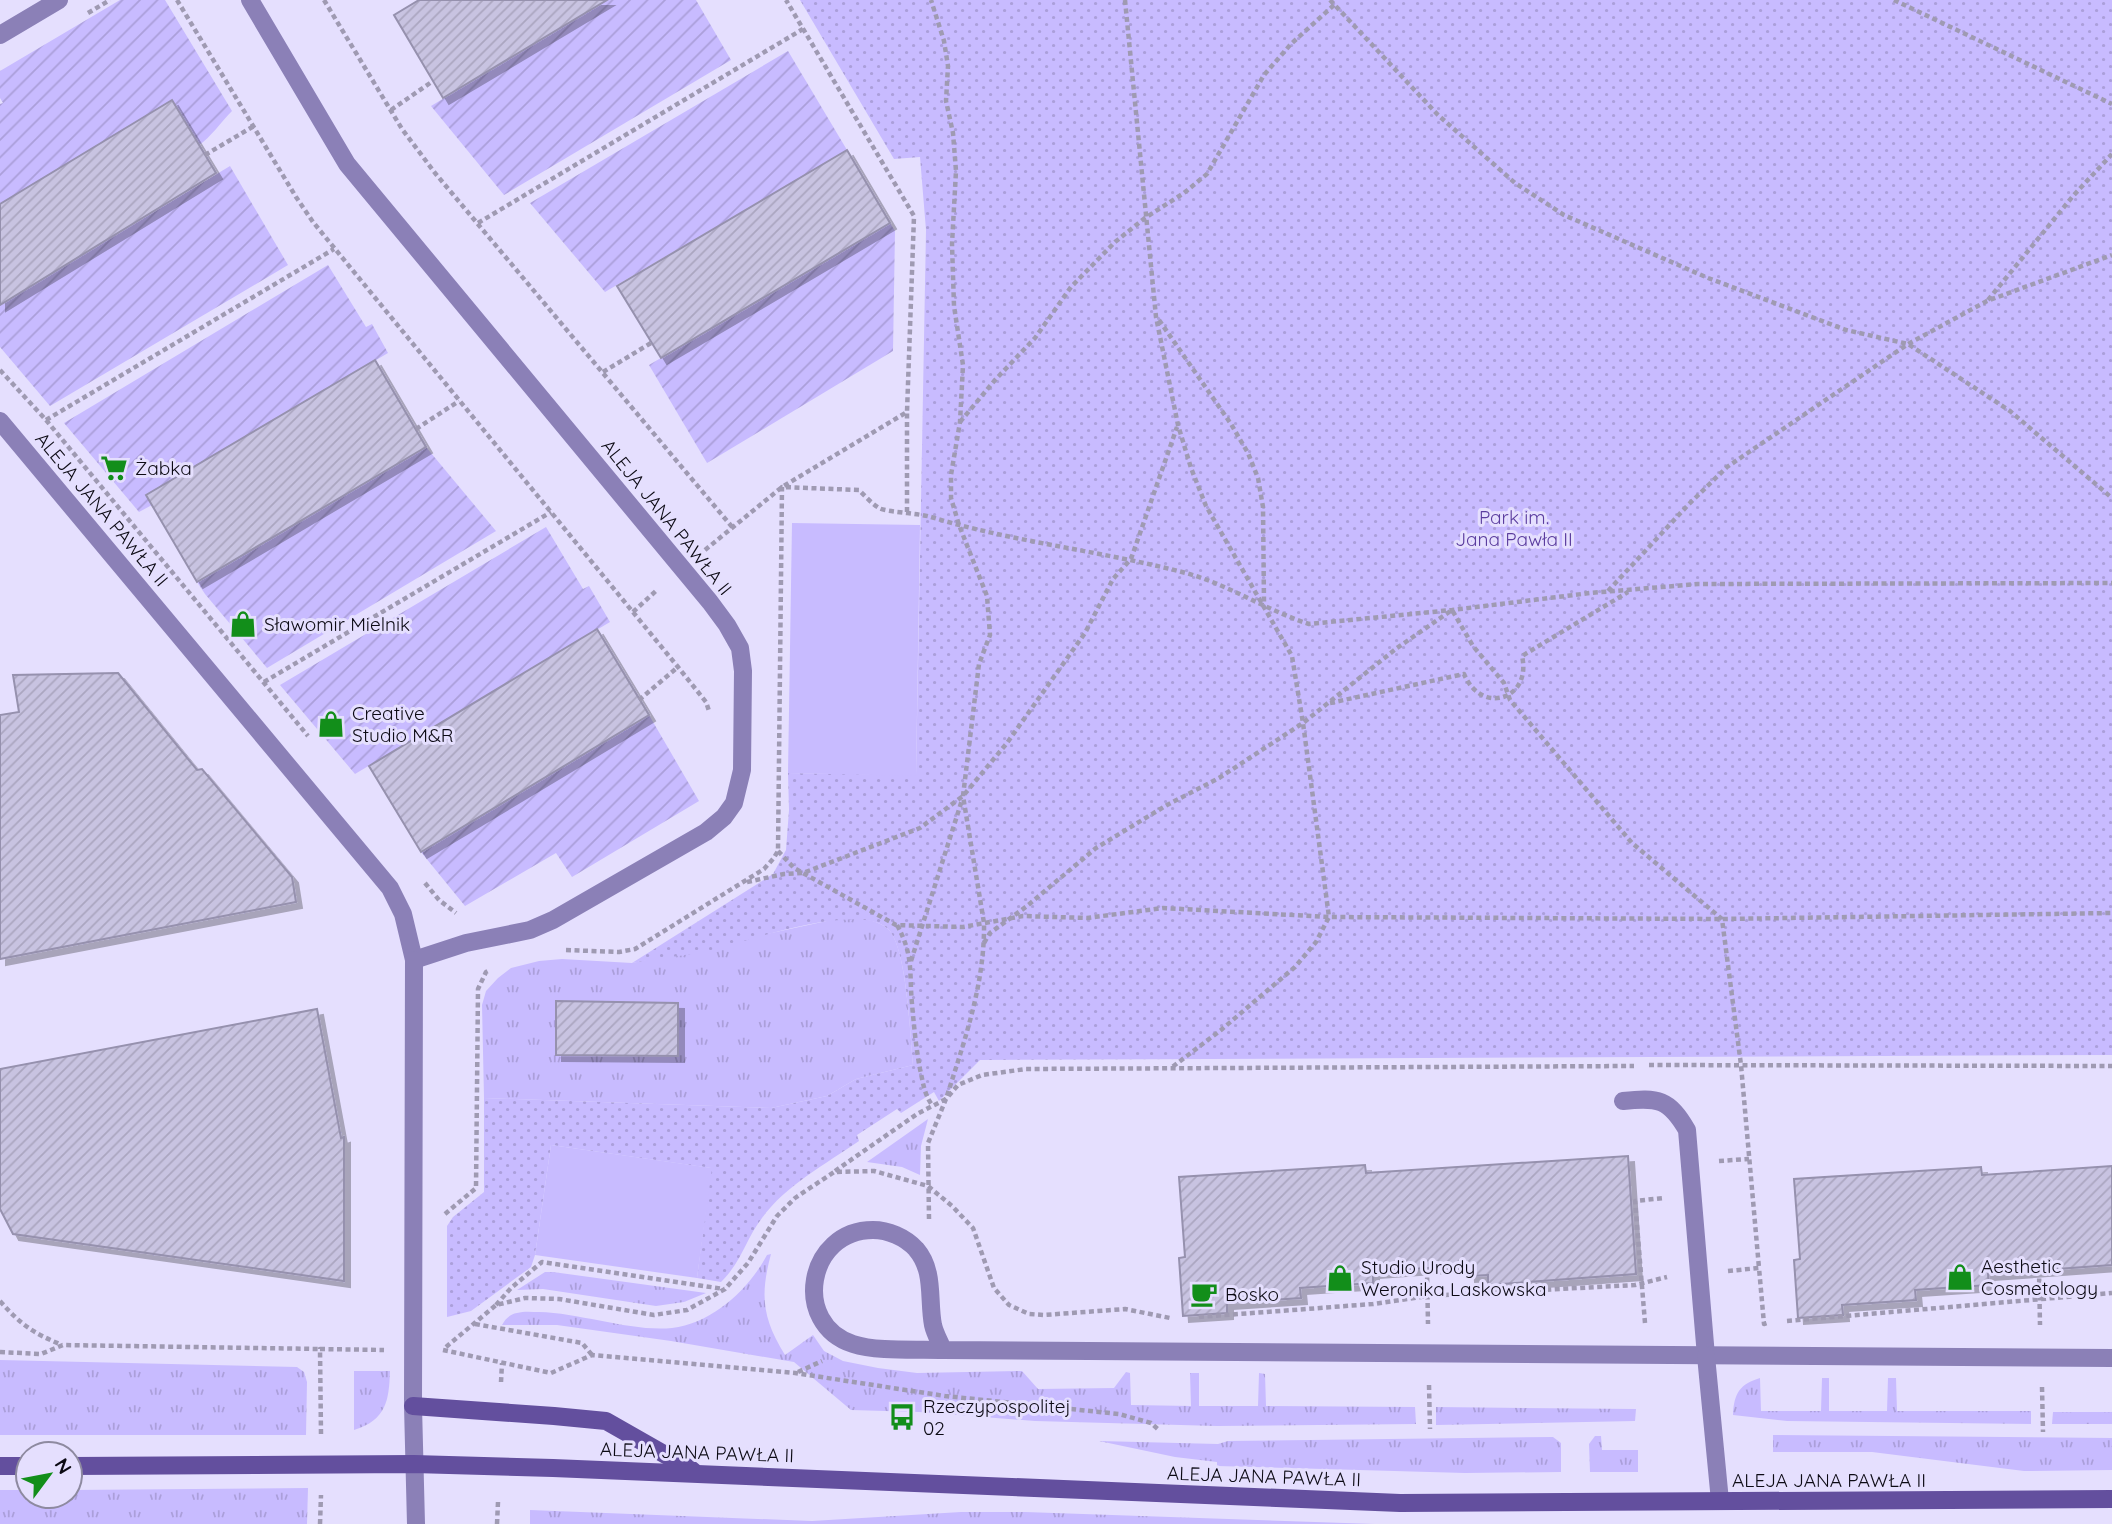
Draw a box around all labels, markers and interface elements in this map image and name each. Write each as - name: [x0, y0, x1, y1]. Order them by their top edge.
- street label: ALEJA JANA PAWŁA II: [30, 427, 174, 591]
- street label: ALEJA JANA PAWŁA II: [597, 434, 737, 600]
- supermarket icon: Żabka: [99, 453, 129, 483]
- place label: Żabka: [135, 456, 192, 480]
- park label: Park im. Jana Pawła II: [1455, 505, 1573, 551]
- shop icon: Sławomir Mielnik: [228, 609, 258, 639]
- place label: Sławomir Mielnik: [264, 612, 410, 636]
- place label: Creative Studio M&R: [352, 701, 454, 747]
- shop icon: Creative Studio M&R: [316, 709, 346, 739]
- place label: Aesthetic Cosmetology: [1981, 1254, 2098, 1300]
- place label: Studio Urody Weronika Laskowska: [1361, 1255, 1546, 1301]
- shop icon: Aesthetic Cosmetology: [1945, 1262, 1975, 1292]
- shop icon: Studio Urody Weronika Laskowska: [1325, 1263, 1355, 1293]
- cafe icon: Bosko: [1189, 1279, 1219, 1309]
- place label: Bosko: [1225, 1282, 1279, 1306]
- place label: Rzeczypospolitej 02: [923, 1394, 1071, 1440]
- bus stop icon: Rzeczypospolitej 02: [887, 1402, 917, 1432]
- street label: ALEJA JANA PAWŁA II: [600, 1437, 794, 1467]
- north arrow: [14, 1440, 84, 1510]
- text: N: [50, 1454, 77, 1478]
- street label: ALEJA JANA PAWŁA II: [1167, 1461, 1361, 1491]
- street label: ALEJA JANA PAWŁA II: [1732, 1468, 1926, 1492]

